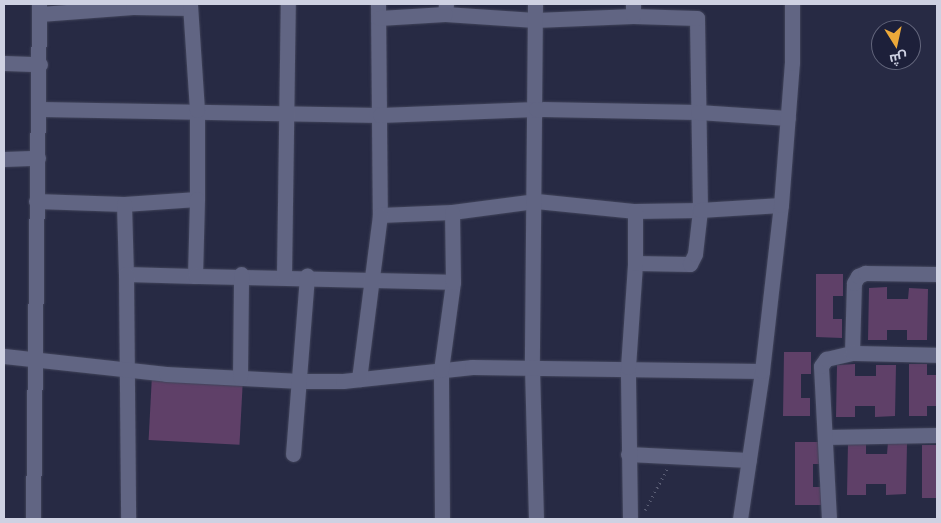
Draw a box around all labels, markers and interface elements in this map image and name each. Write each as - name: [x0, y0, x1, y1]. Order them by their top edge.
- north arrow: [871, 20, 921, 70]
- text: ش: [888, 48, 909, 69]

